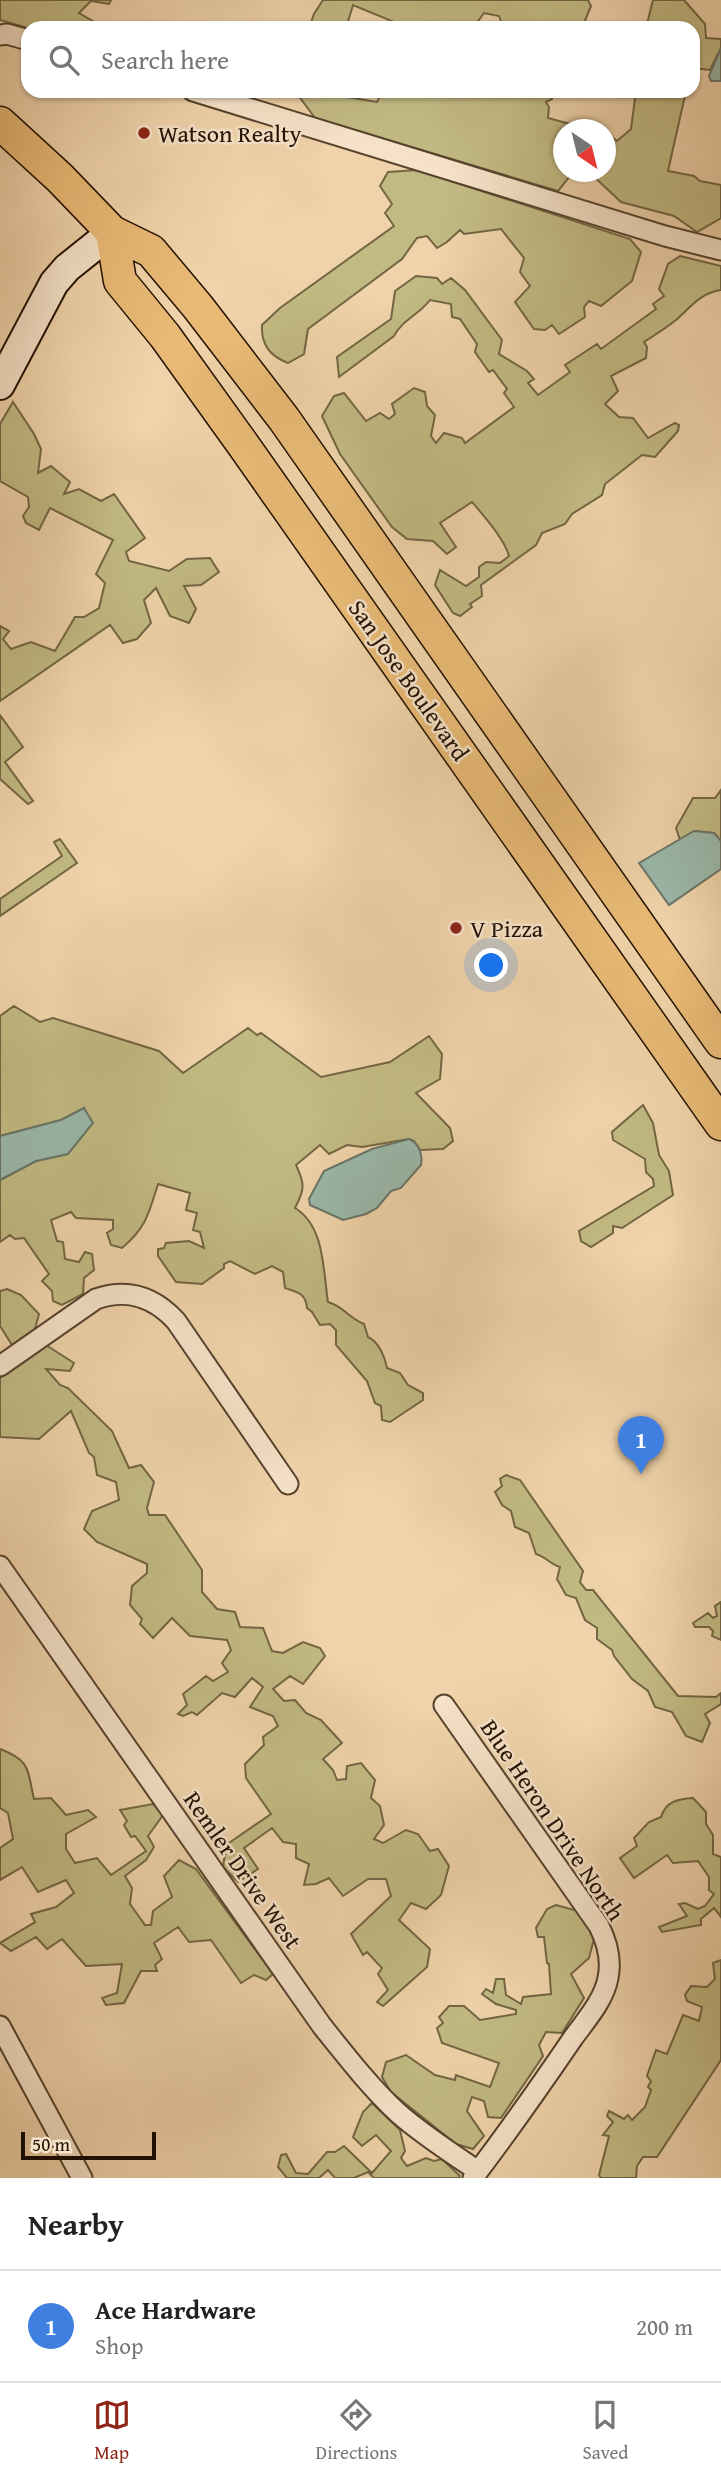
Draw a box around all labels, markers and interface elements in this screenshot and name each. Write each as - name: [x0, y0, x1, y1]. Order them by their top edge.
- search box: [21, 21, 700, 98]
- text: Search here: [101, 40, 229, 79]
- icon: search: [45, 41, 83, 79]
- place label: Watson Realty: [158, 116, 301, 151]
- north arrow: [553, 119, 616, 182]
- marker: Watson Realty: [136, 125, 152, 141]
- street label: San Jose Boulevard: [340, 592, 478, 768]
- place label: V Pizza: [470, 911, 544, 946]
- marker: V Pizza: [448, 920, 464, 936]
- your location: [474, 948, 508, 982]
- pin: 1: [618, 1416, 664, 1474]
- street label: Blue Heron Drive North: [472, 1712, 634, 1928]
- street label: Remler Drive West: [175, 1784, 311, 1957]
- scale bar: [21, 2129, 156, 2161]
- text: 50 m: [32, 2130, 70, 2158]
- text: Nearby: [28, 2202, 124, 2246]
- text: Ace Hardware: [95, 2290, 256, 2329]
- text: 1: [45, 2310, 57, 2343]
- text: 200 m: [636, 2310, 693, 2343]
- text: Shop: [95, 2329, 143, 2362]
- tab: Map: [93, 2396, 131, 2466]
- tab: Directions: [316, 2396, 397, 2466]
- tab: Saved: [582, 2396, 628, 2466]

